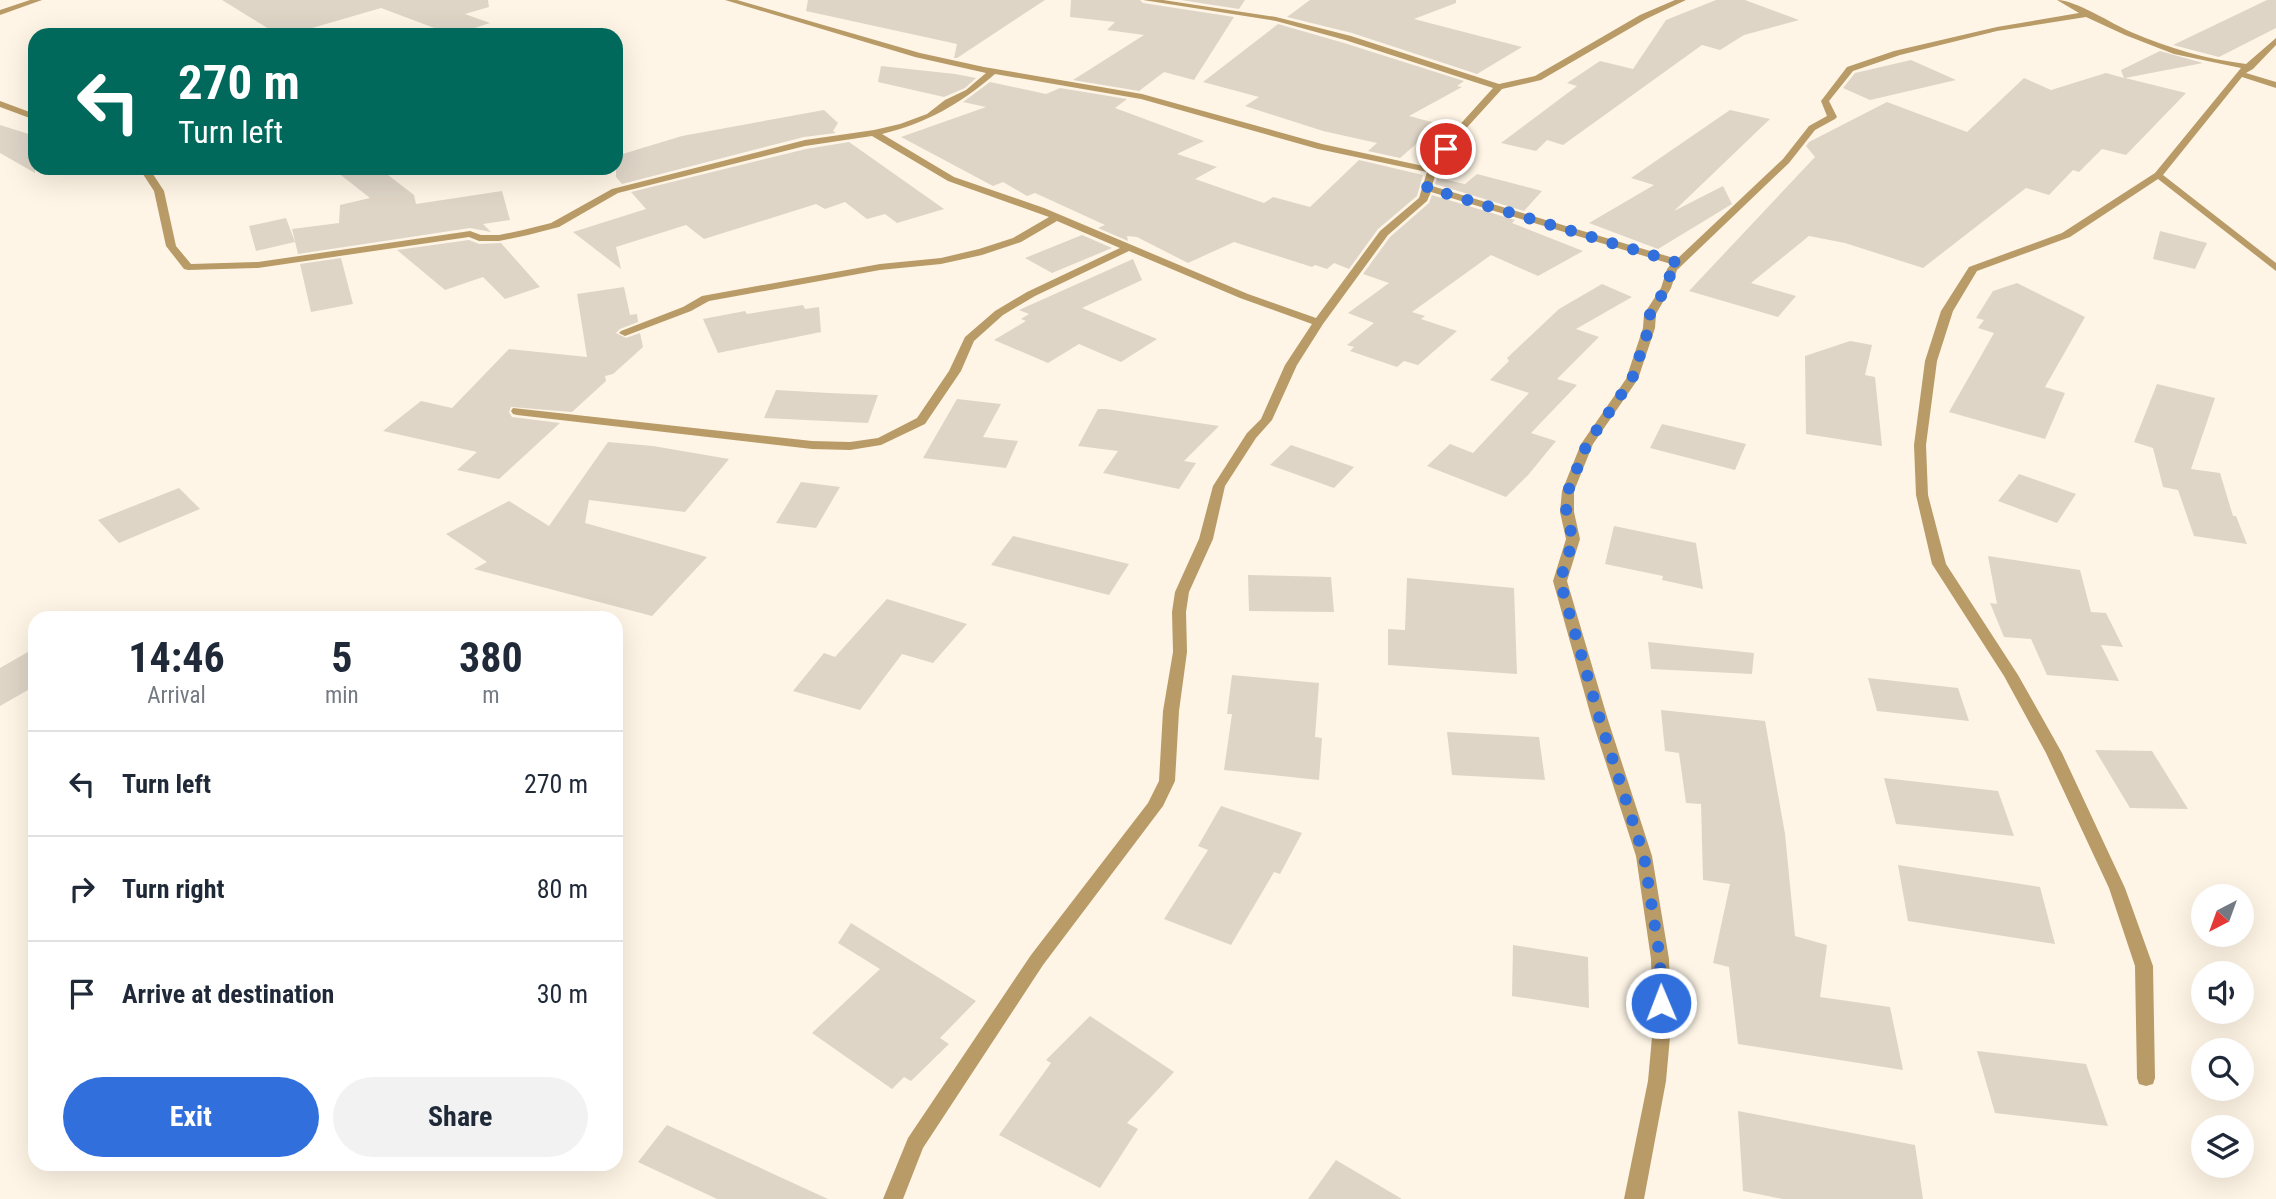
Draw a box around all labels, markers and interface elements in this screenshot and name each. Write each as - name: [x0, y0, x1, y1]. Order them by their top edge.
- text: 270 m: [178, 54, 300, 111]
- icon: left: [63, 56, 154, 147]
- text: Turn left: [178, 113, 283, 151]
- pin: [1416, 119, 1476, 179]
- icon: arrive: [1427, 130, 1465, 168]
- text: 14:46: [128, 633, 225, 682]
- text: 5: [331, 633, 352, 682]
- text: 380: [459, 633, 523, 682]
- text: Arrival: [147, 682, 206, 709]
- text: min: [325, 682, 359, 709]
- text: m: [482, 682, 499, 709]
- icon: left: [63, 765, 101, 803]
- text: Turn left: [122, 769, 211, 799]
- text: 270 m: [524, 769, 588, 799]
- icon: right: [63, 870, 101, 908]
- text: Turn right: [122, 874, 224, 904]
- text: 80 m: [537, 874, 588, 904]
- north arrow: [2191, 884, 2254, 947]
- map controls: [2191, 884, 2254, 1178]
- button: sound: [2191, 961, 2254, 1024]
- position arrow: [1624, 966, 1698, 1040]
- icon: arrive: [63, 975, 101, 1013]
- text: Arrive at destination: [122, 979, 334, 1009]
- text: 30 m: [537, 979, 588, 1009]
- button: search: [2191, 1038, 2254, 1101]
- button: Exit: [63, 1077, 319, 1157]
- button: Share: [333, 1077, 588, 1157]
- button: layers: [2191, 1115, 2254, 1178]

